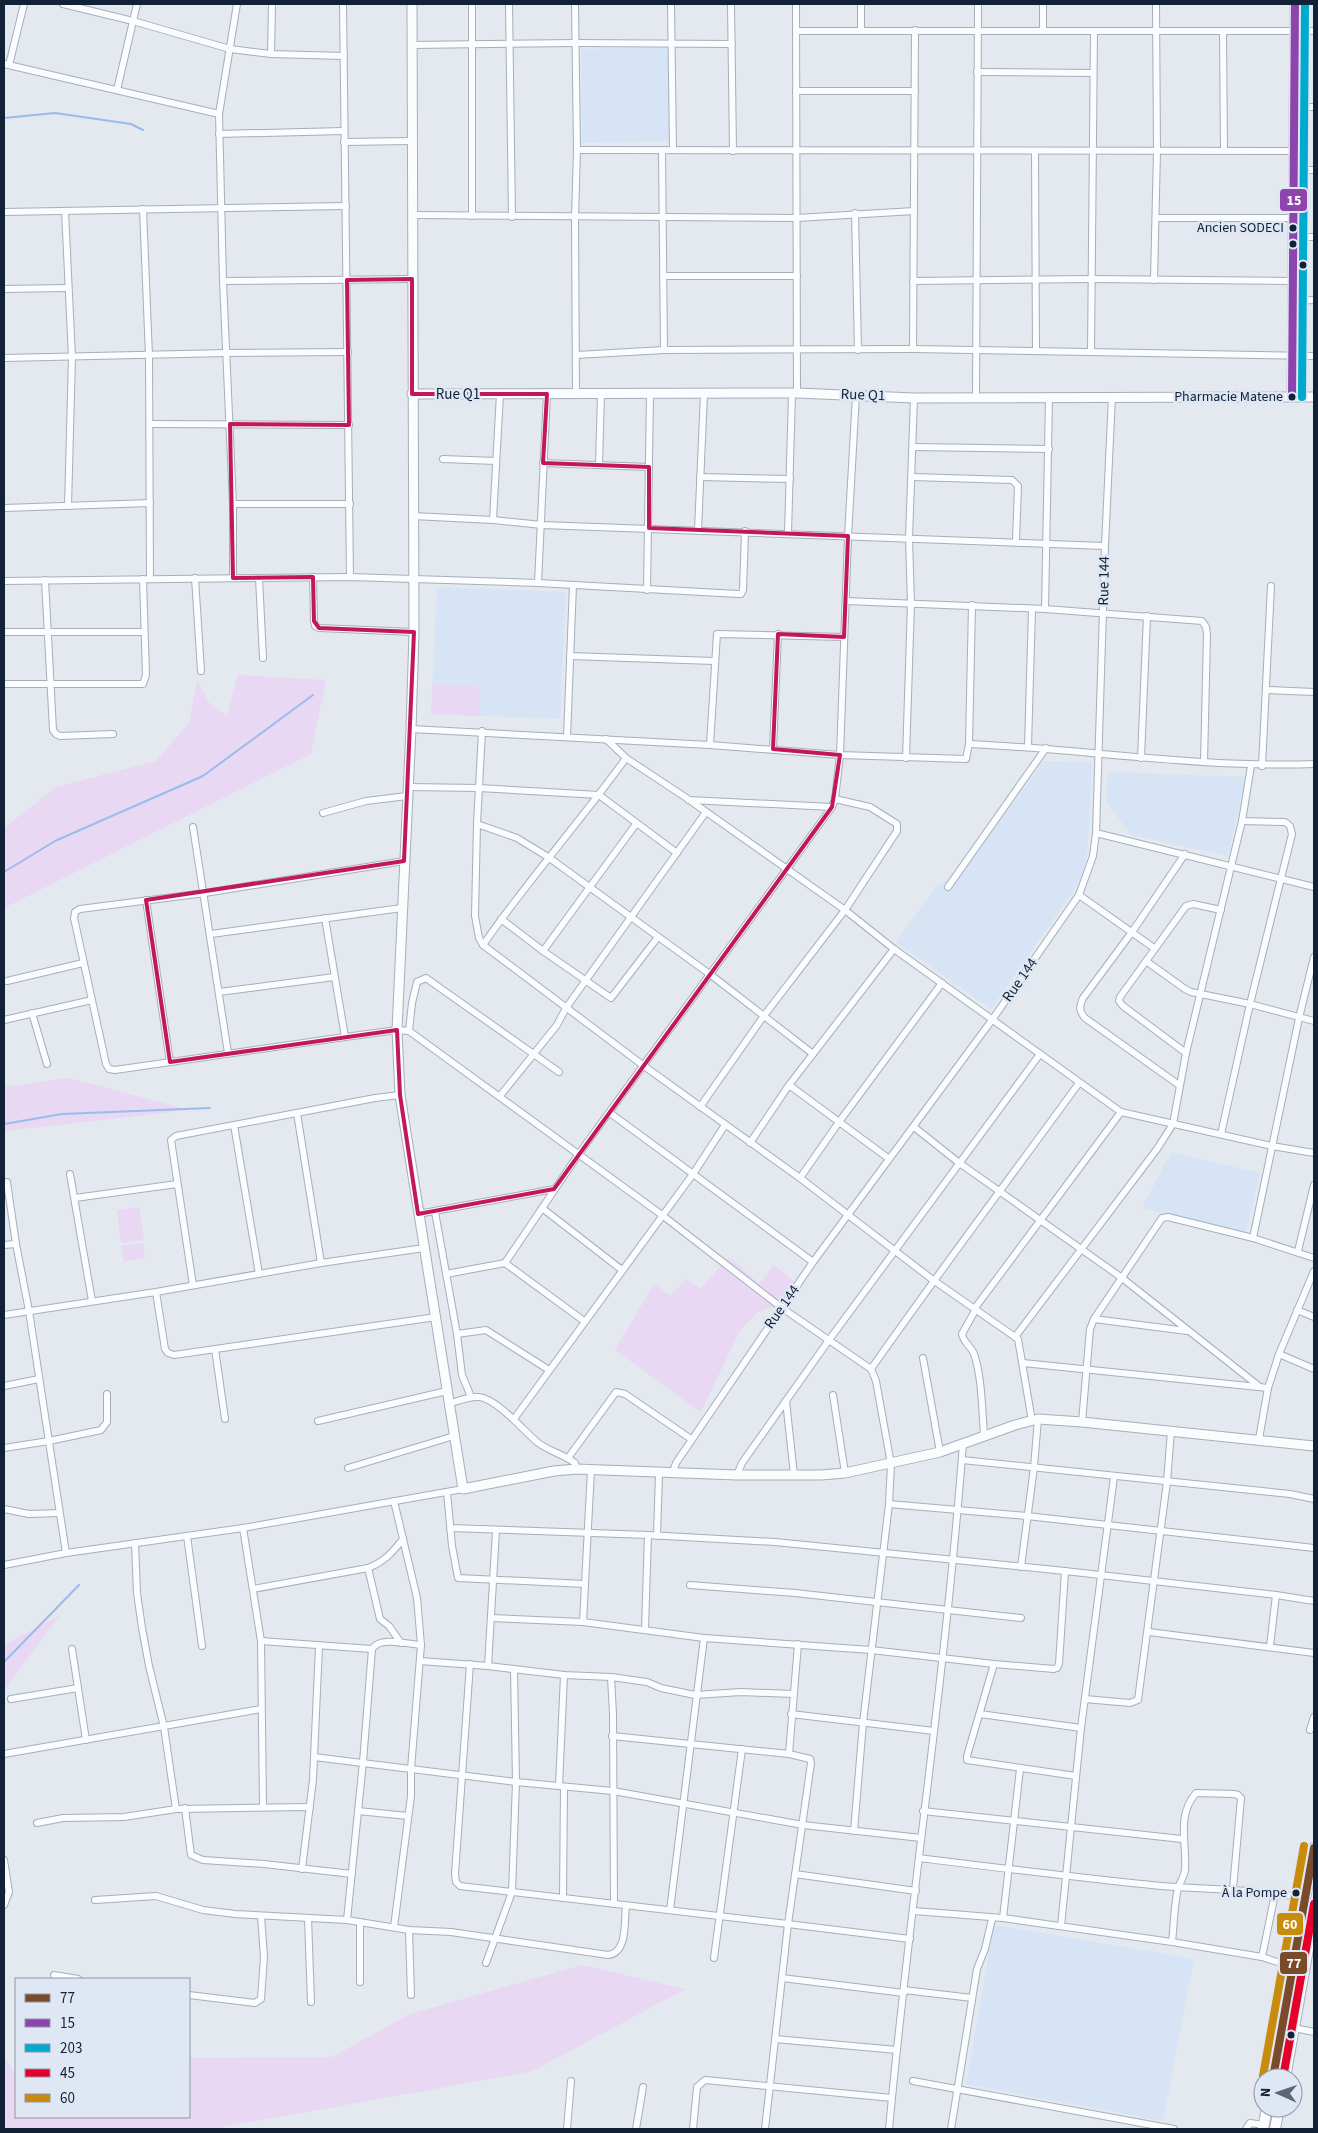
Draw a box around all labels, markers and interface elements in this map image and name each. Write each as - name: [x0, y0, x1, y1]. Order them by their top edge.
- line badge: 15: [1279, 188, 1308, 212]
- text: 15: [1287, 191, 1301, 211]
- place label: Ancien SODECI: [1197, 218, 1284, 238]
- marker: Ancien SODECI: [1288, 223, 1298, 233]
- unlabelled marker: [1288, 239, 1298, 249]
- unlabelled marker: [1298, 260, 1308, 270]
- street label: Rue Q1: [436, 384, 480, 405]
- street label: Rue Q1: [840, 384, 886, 406]
- place label: Pharmacie Matene: [1174, 387, 1283, 407]
- marker: Pharmacie Matene: [1287, 392, 1297, 402]
- street label: Rue 144: [1093, 556, 1115, 606]
- street label: Rue 144: [997, 953, 1043, 1006]
- street label: Rue 144: [759, 1280, 805, 1333]
- place label: À la Pompe: [1222, 1883, 1287, 1903]
- marker: À la Pompe: [1291, 1888, 1301, 1898]
- line badge: 60: [1276, 1912, 1304, 1936]
- text: 60: [1283, 1915, 1297, 1935]
- line badge: 77: [1279, 1951, 1308, 1975]
- text: 77: [1287, 1954, 1301, 1974]
- legend: [15, 1978, 190, 2118]
- text: 77: [60, 1988, 75, 2009]
- text: 15: [60, 2013, 75, 2034]
- unlabelled marker: [1286, 2030, 1296, 2040]
- text: 203: [60, 2038, 82, 2059]
- text: 45: [60, 2063, 75, 2084]
- north arrow: [1253, 2068, 1303, 2118]
- text: 60: [60, 2088, 75, 2109]
- text: N: [1256, 2088, 1276, 2098]

